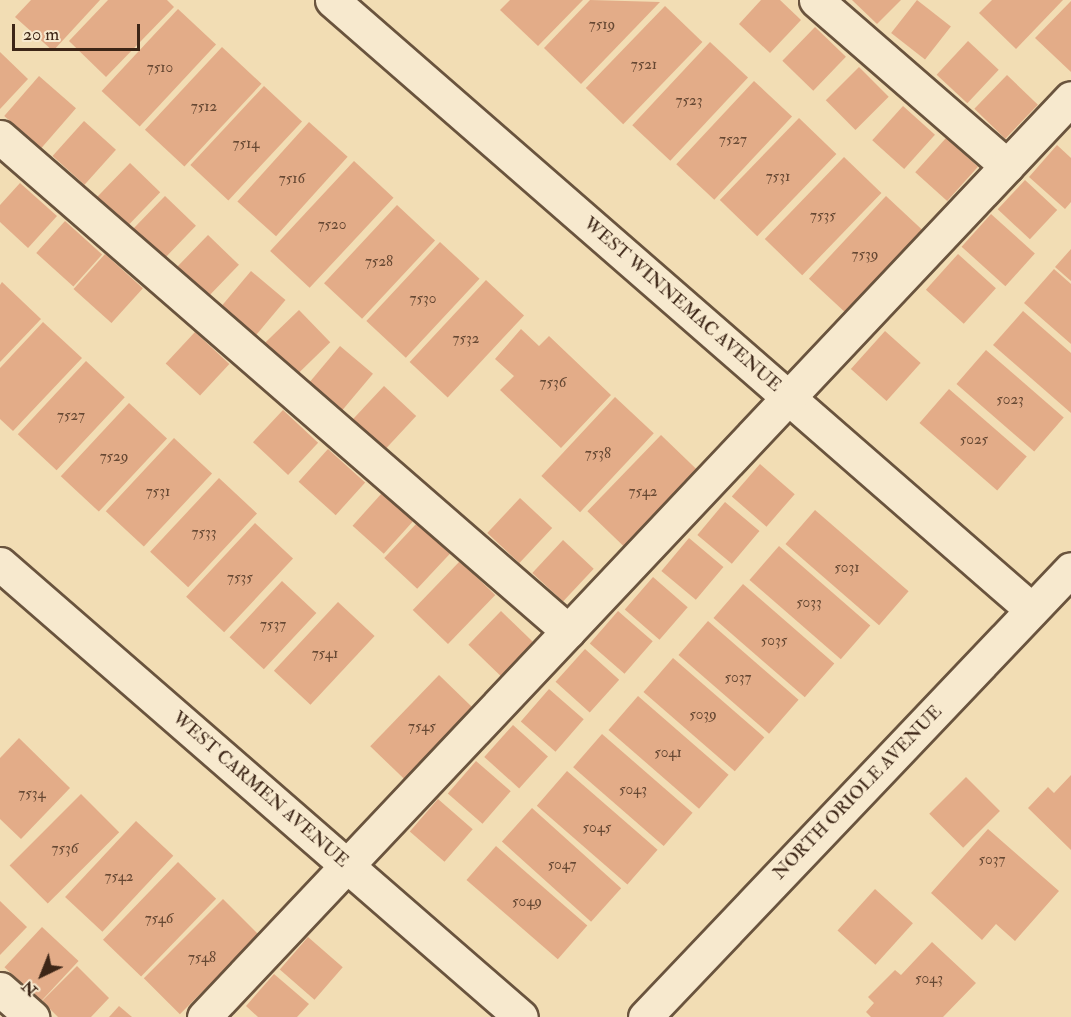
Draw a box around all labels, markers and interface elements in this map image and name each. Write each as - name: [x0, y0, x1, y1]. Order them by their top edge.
- scale bar: [15, 12, 142, 50]
- house number: 7519: [589, 16, 615, 34]
- text: 20 m: [23, 23, 59, 46]
- house number: 7521: [631, 56, 657, 74]
- house number: 7510: [147, 59, 173, 77]
- house number: 7523: [676, 92, 702, 110]
- house number: 7512: [191, 98, 217, 116]
- house number: 7527: [719, 131, 747, 149]
- house number: 7514: [233, 135, 259, 153]
- house number: 7531: [766, 168, 790, 186]
- house number: 7516: [279, 170, 305, 188]
- house number: 7535: [810, 207, 836, 225]
- street label: WEST WINNEMAC AVENUE: [579, 213, 785, 397]
- house number: 7520: [318, 216, 346, 234]
- house number: 7539: [852, 246, 878, 264]
- house number: 7528: [365, 253, 393, 271]
- house number: 7530: [410, 290, 436, 308]
- house number: 7532: [453, 330, 479, 348]
- house number: 7536: [540, 374, 566, 392]
- house number: 5023: [996, 391, 1024, 409]
- house number: 7527: [57, 407, 85, 425]
- house number: 5025: [960, 431, 988, 449]
- house number: 7538: [585, 445, 611, 463]
- house number: 7529: [100, 448, 128, 466]
- house number: 7531: [146, 483, 170, 501]
- house number: 7542: [629, 483, 657, 501]
- house number: 7533: [192, 524, 216, 542]
- house number: 5031: [834, 559, 860, 577]
- house number: 7535: [227, 569, 253, 587]
- house number: 5033: [796, 594, 822, 612]
- house number: 7537: [260, 616, 286, 634]
- house number: 5035: [761, 632, 787, 650]
- house number: 7541: [312, 645, 338, 663]
- house number: 5037: [725, 669, 751, 687]
- street label: NORTH ORIOLE AVENUE: [769, 701, 947, 885]
- house number: 5039: [689, 706, 717, 724]
- street label: WEST CARMEN AVENUE: [167, 708, 353, 872]
- house number: 7545: [408, 718, 436, 736]
- house number: 5041: [654, 744, 682, 762]
- house number: 5043: [619, 781, 647, 799]
- house number: 7534: [18, 785, 46, 803]
- house number: 5045: [583, 819, 611, 837]
- house number: 7536: [52, 840, 78, 858]
- house number: 5037: [979, 851, 1005, 869]
- house number: 5047: [548, 856, 576, 874]
- house number: 7542: [105, 868, 133, 886]
- house number: 5049: [512, 893, 542, 911]
- house number: 7546: [145, 910, 173, 928]
- north arrow: [12, 945, 72, 1005]
- house number: 7548: [188, 949, 216, 967]
- house number: 5043: [915, 970, 943, 988]
- text: N: [18, 976, 42, 1000]

